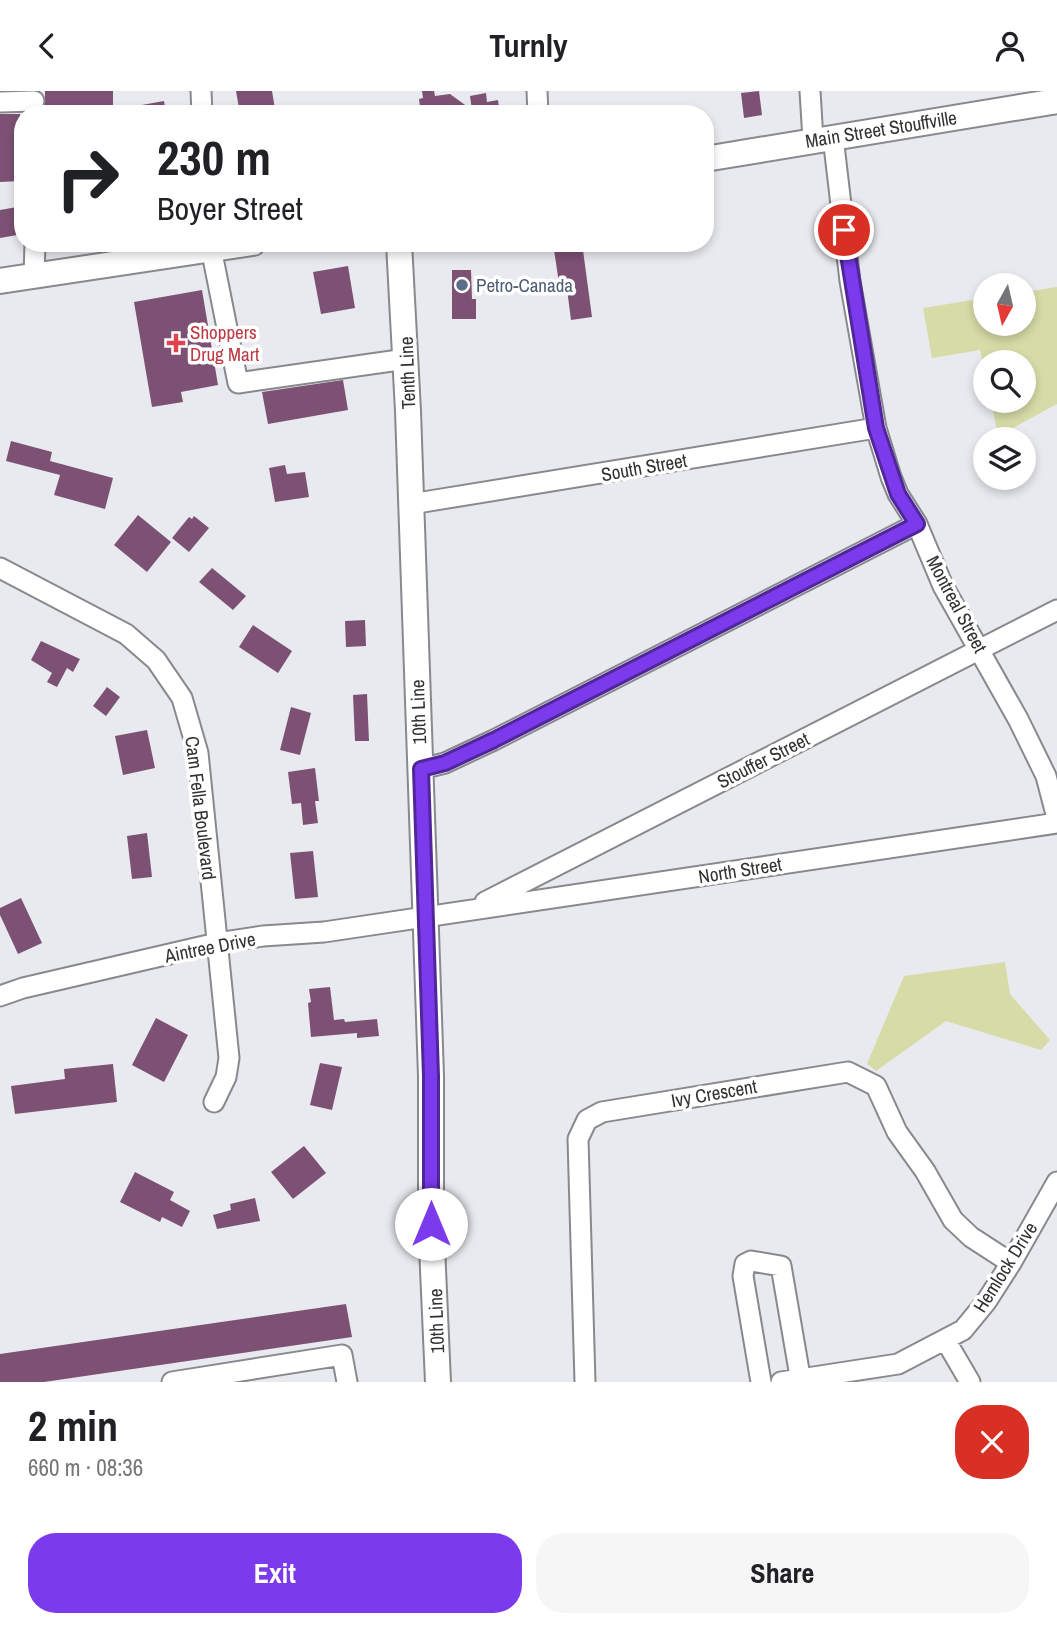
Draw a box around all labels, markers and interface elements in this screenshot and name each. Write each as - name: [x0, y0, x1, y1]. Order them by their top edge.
- text: Turnly: [489, 24, 568, 67]
- icon: back: [28, 27, 66, 65]
- icon: person: [991, 27, 1029, 65]
- street label: Main Street Stouffville: [803, 104, 959, 154]
- text: 230 m: [157, 124, 271, 190]
- icon: right: [42, 133, 133, 224]
- text: Boyer Street: [157, 187, 303, 230]
- pin: [814, 200, 874, 260]
- icon: arrive: [825, 211, 863, 249]
- place label: Petro-Canada: [476, 272, 573, 298]
- north arrow: [973, 273, 1036, 336]
- map controls: [973, 273, 1036, 490]
- marker: Petro-Canada: [454, 277, 470, 293]
- place label: Shoppers Drug Mart: [190, 319, 260, 367]
- marker: Shoppers Drug Mart: [168, 335, 184, 351]
- street label: Tenth Line: [393, 336, 421, 410]
- button: search: [973, 350, 1036, 413]
- button: layers: [973, 427, 1036, 490]
- street label: South Street: [599, 447, 690, 487]
- street label: Montreal Street: [921, 551, 994, 658]
- street label: 10th Line: [404, 679, 432, 745]
- street label: Stouffer Street: [712, 725, 814, 794]
- street label: Cam Fella Boulevard: [179, 735, 223, 881]
- street label: North Street: [696, 850, 784, 889]
- street label: Aintree Drive: [161, 925, 258, 969]
- street label: Ivy Crescent: [669, 1073, 760, 1113]
- position arrow: [394, 1187, 468, 1261]
- street label: Hemlock Drive: [967, 1217, 1043, 1317]
- street label: 10th Line: [422, 1288, 450, 1354]
- text: 2 min: [28, 1398, 118, 1454]
- button: close: [955, 1405, 1029, 1479]
- text: 660 m · 08:36: [28, 1452, 143, 1483]
- button: Exit: [28, 1533, 522, 1613]
- button: Share: [536, 1533, 1029, 1613]

